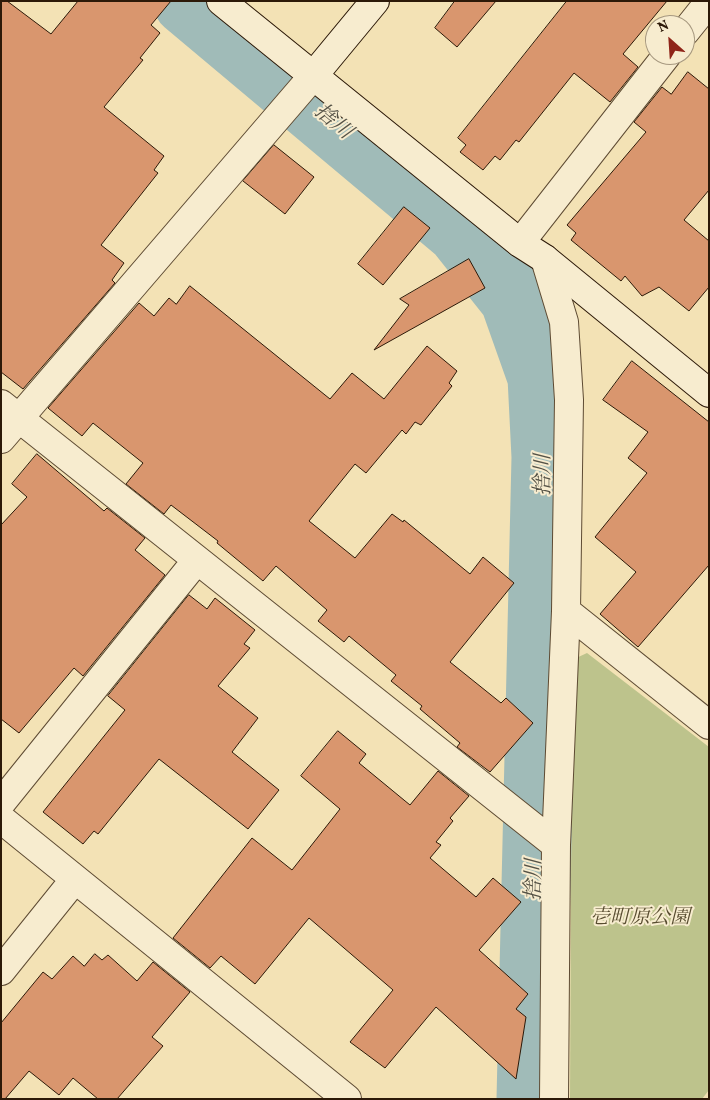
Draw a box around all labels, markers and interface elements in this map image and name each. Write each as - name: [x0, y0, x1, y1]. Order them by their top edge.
- north arrow: [645, 15, 695, 65]
- text: N: [655, 16, 672, 38]
- water label: 捨川: [308, 100, 356, 146]
- water label: 捨川: [532, 454, 558, 496]
- water label: 捨川: [523, 859, 549, 901]
- park label: 壱町原公園: [590, 907, 690, 931]

